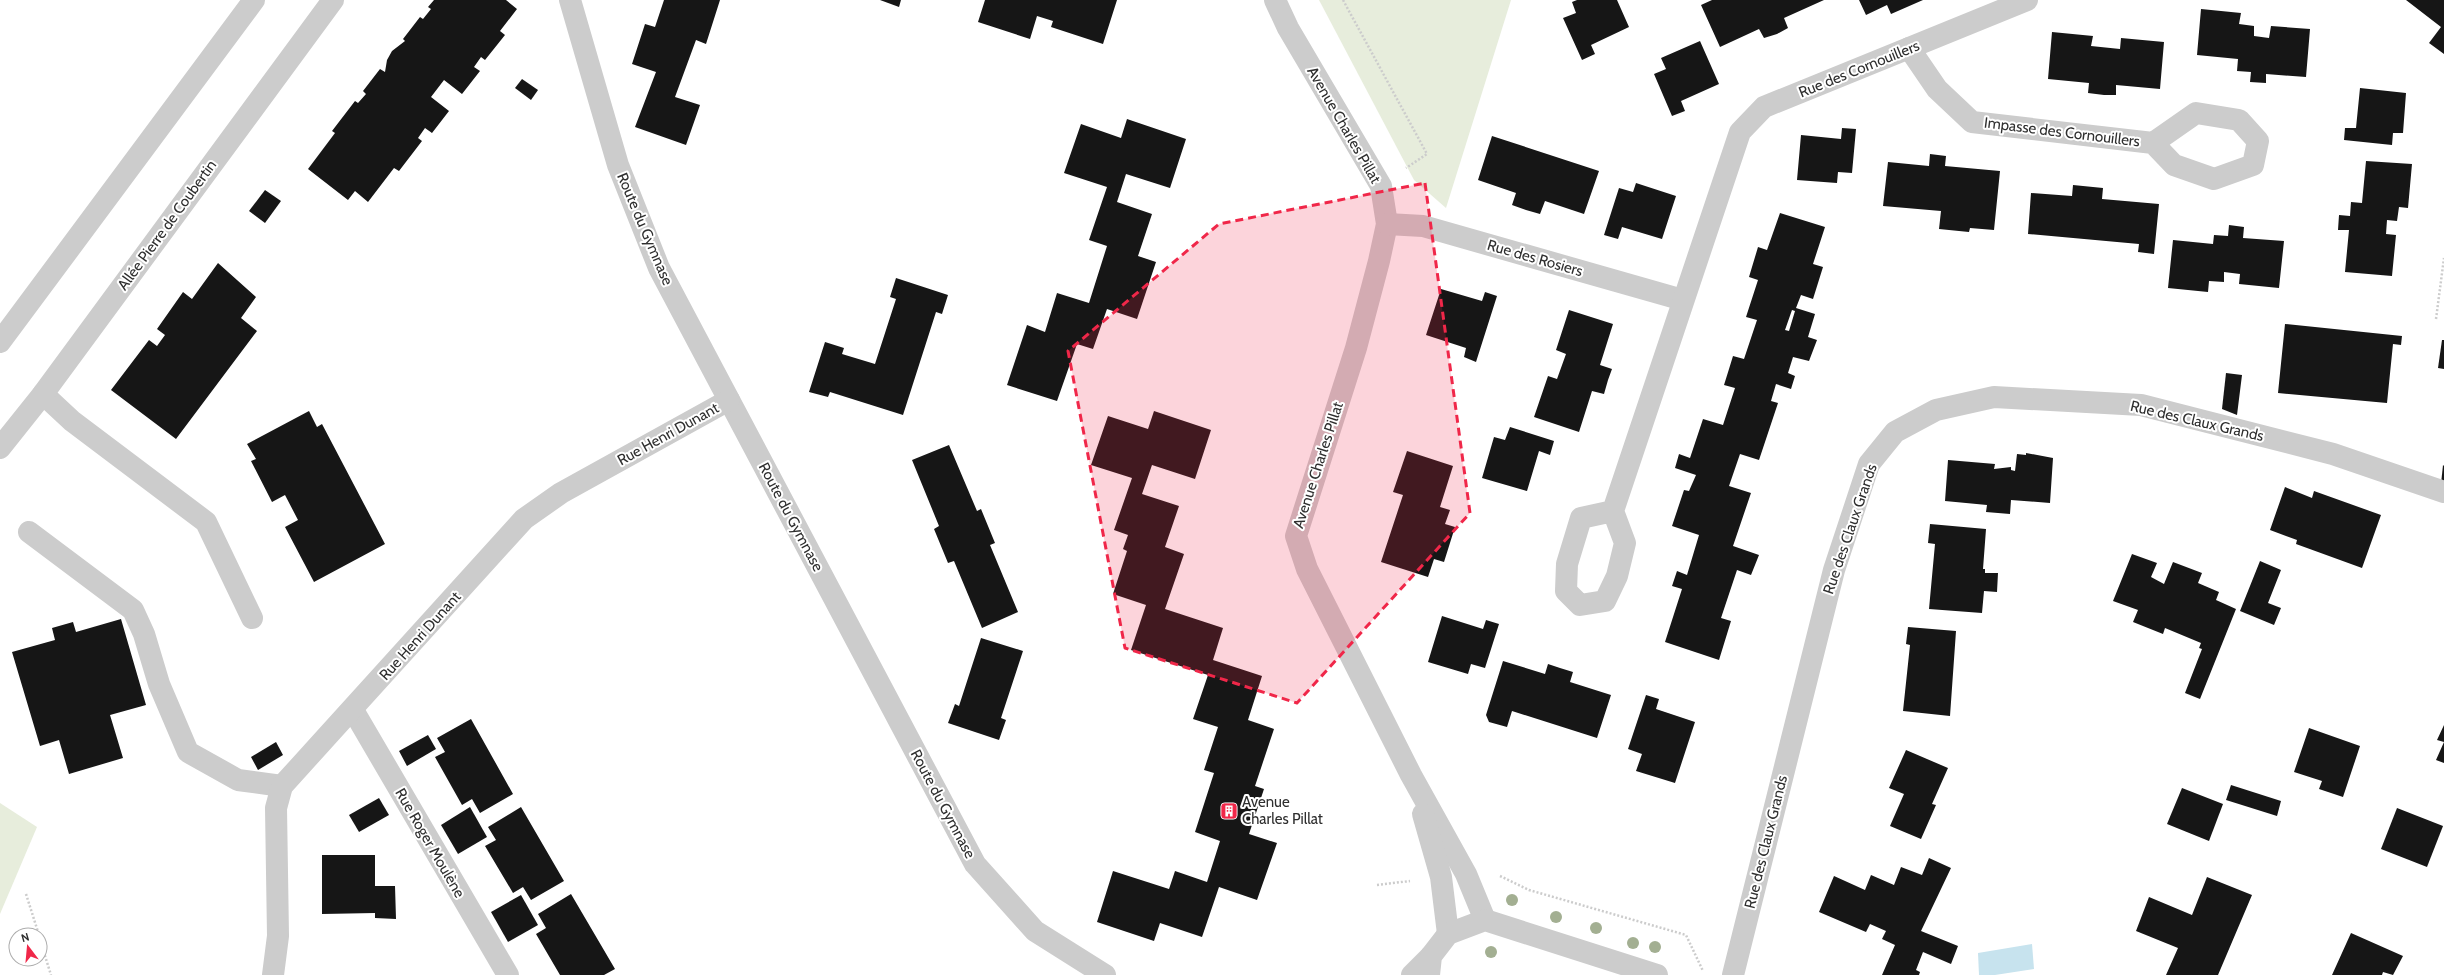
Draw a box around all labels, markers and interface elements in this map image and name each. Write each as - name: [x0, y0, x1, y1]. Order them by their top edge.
- street label: Rue des Cornouillers: [1796, 37, 1922, 101]
- street label: Avenue Charles Pillat: [1303, 63, 1385, 187]
- street label: Impasse des Cornouillers: [1983, 114, 2141, 150]
- street label: Allée Pierre de Coubertin: [114, 156, 220, 294]
- street label: Route du Gymnase: [613, 170, 677, 288]
- street label: Rue des Rosiers: [1485, 236, 1585, 280]
- street label: Rue des Claux Grands: [2128, 397, 2266, 445]
- street label: Rue Henri Dunant: [614, 399, 722, 469]
- street label: Avenue Charles Pillat: [1289, 400, 1347, 530]
- street label: Route du Gymnase: [755, 460, 827, 575]
- street label: Rue des Claux Grands: [1819, 462, 1881, 596]
- street label: Rue Henri Dunant: [375, 588, 465, 684]
- street label: Route du Gymnase: [907, 747, 979, 862]
- street label: Rue des Claux Grands: [1741, 774, 1791, 910]
- street label: Rue Roger Moulène: [391, 785, 469, 901]
- place label: Avenue Charles Pillat: [1242, 793, 1323, 828]
- building icon: Avenue Charles Pillat: [1219, 801, 1239, 821]
- north arrow: [8, 927, 48, 967]
- text: N: [20, 930, 31, 945]

